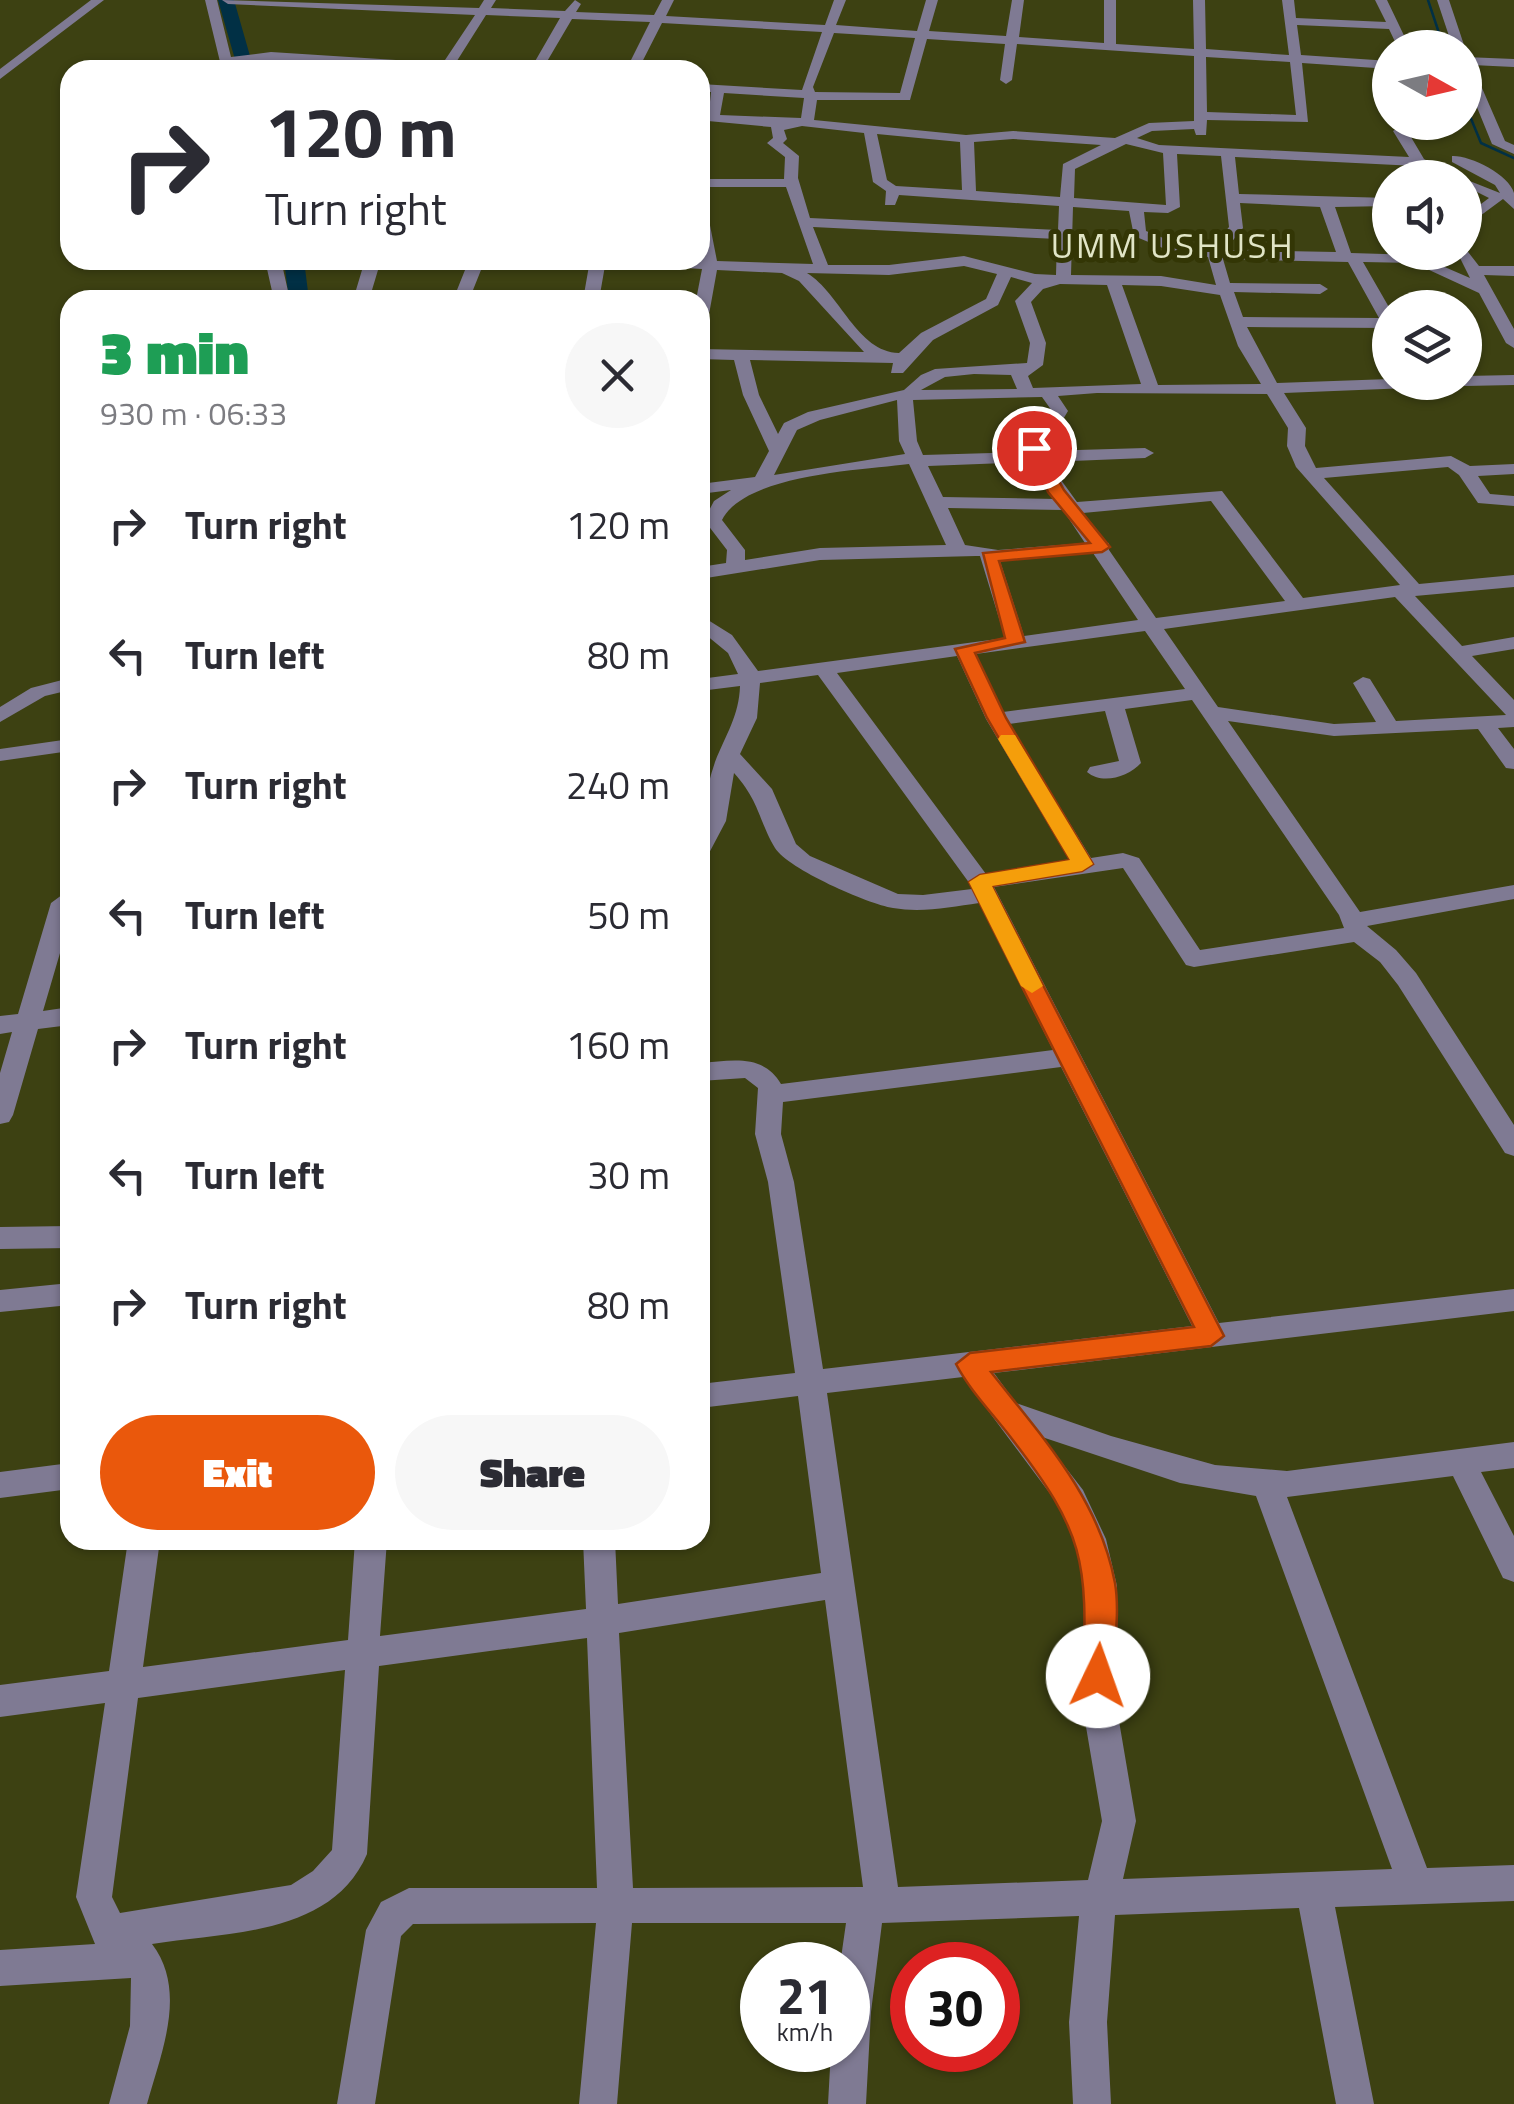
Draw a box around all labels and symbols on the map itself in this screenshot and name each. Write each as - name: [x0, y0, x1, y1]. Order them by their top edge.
- north arrow: [1372, 30, 1482, 140]
- district label: UMM USHUSH: [1051, 218, 1295, 272]
- pin: [992, 406, 1077, 491]
- position arrow: [1046, 1624, 1150, 1728]
- speed limit sign: 30: [890, 1942, 1020, 2072]

